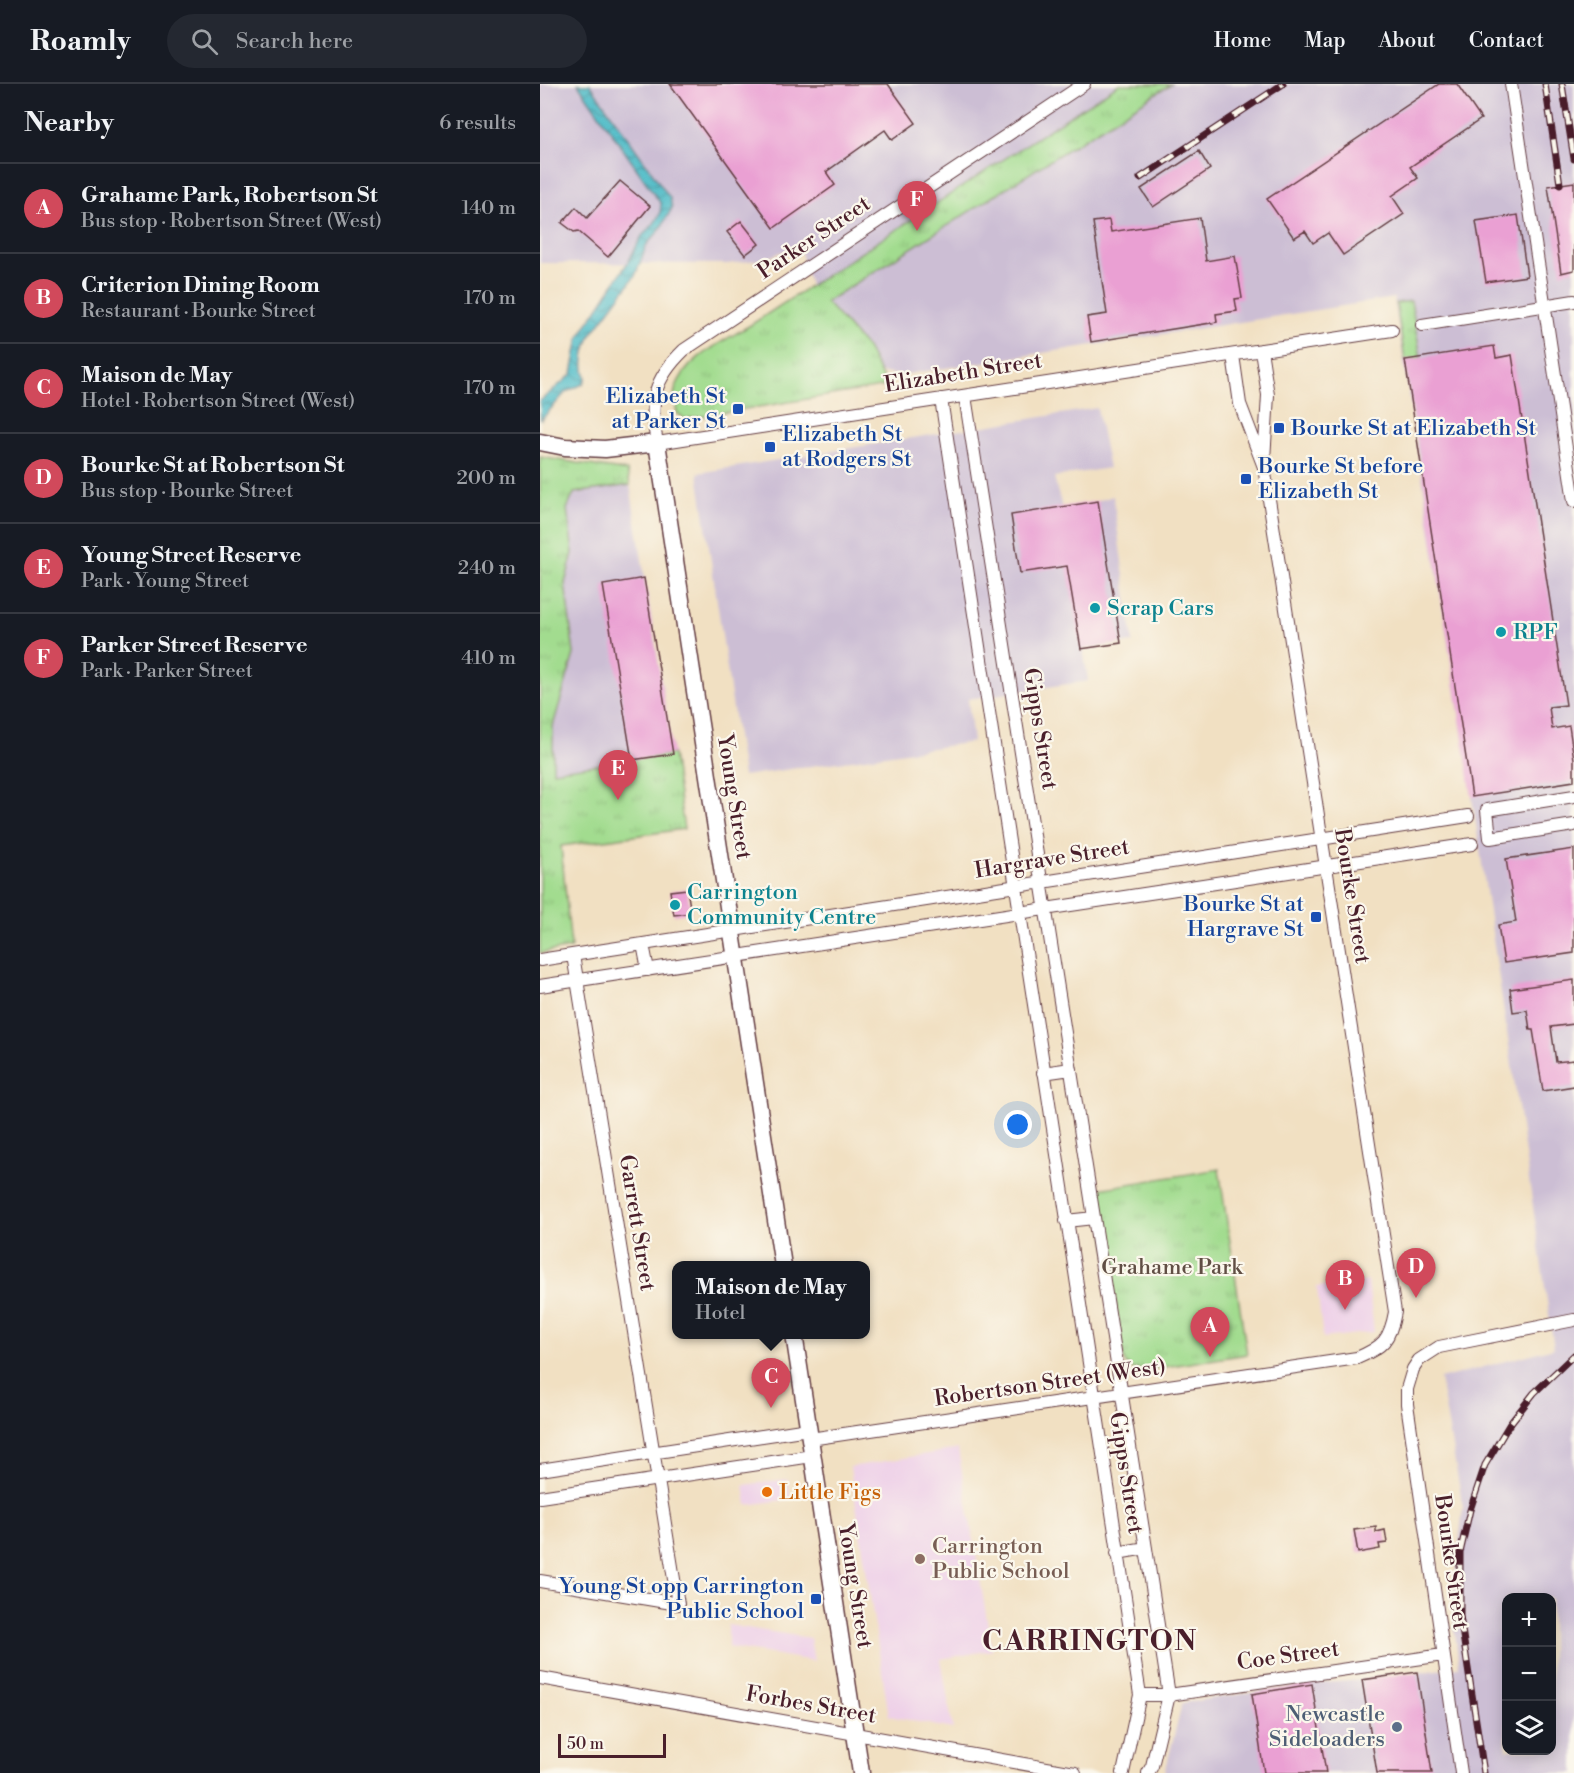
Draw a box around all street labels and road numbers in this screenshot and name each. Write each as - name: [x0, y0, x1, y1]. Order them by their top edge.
- street label: Parker Street: [752, 190, 876, 286]
- street label: Elizabeth Street: [882, 347, 1044, 399]
- street label: Gipps Street: [1017, 666, 1063, 792]
- street label: Young Street: [711, 731, 757, 862]
- street label: Bourke Street: [1328, 826, 1376, 966]
- street label: Hargrave Street: [973, 833, 1132, 885]
- street label: Garrett Street: [613, 1153, 661, 1293]
- street label: Robertson Street (West): [932, 1353, 1168, 1413]
- street label: Gipps Street: [1103, 1410, 1149, 1536]
- street label: Bourke Street: [1428, 1492, 1474, 1632]
- street label: Young Street: [832, 1520, 878, 1651]
- street label: Coe Street: [1235, 1635, 1341, 1677]
- street label: Forbes Street: [744, 1680, 879, 1730]

